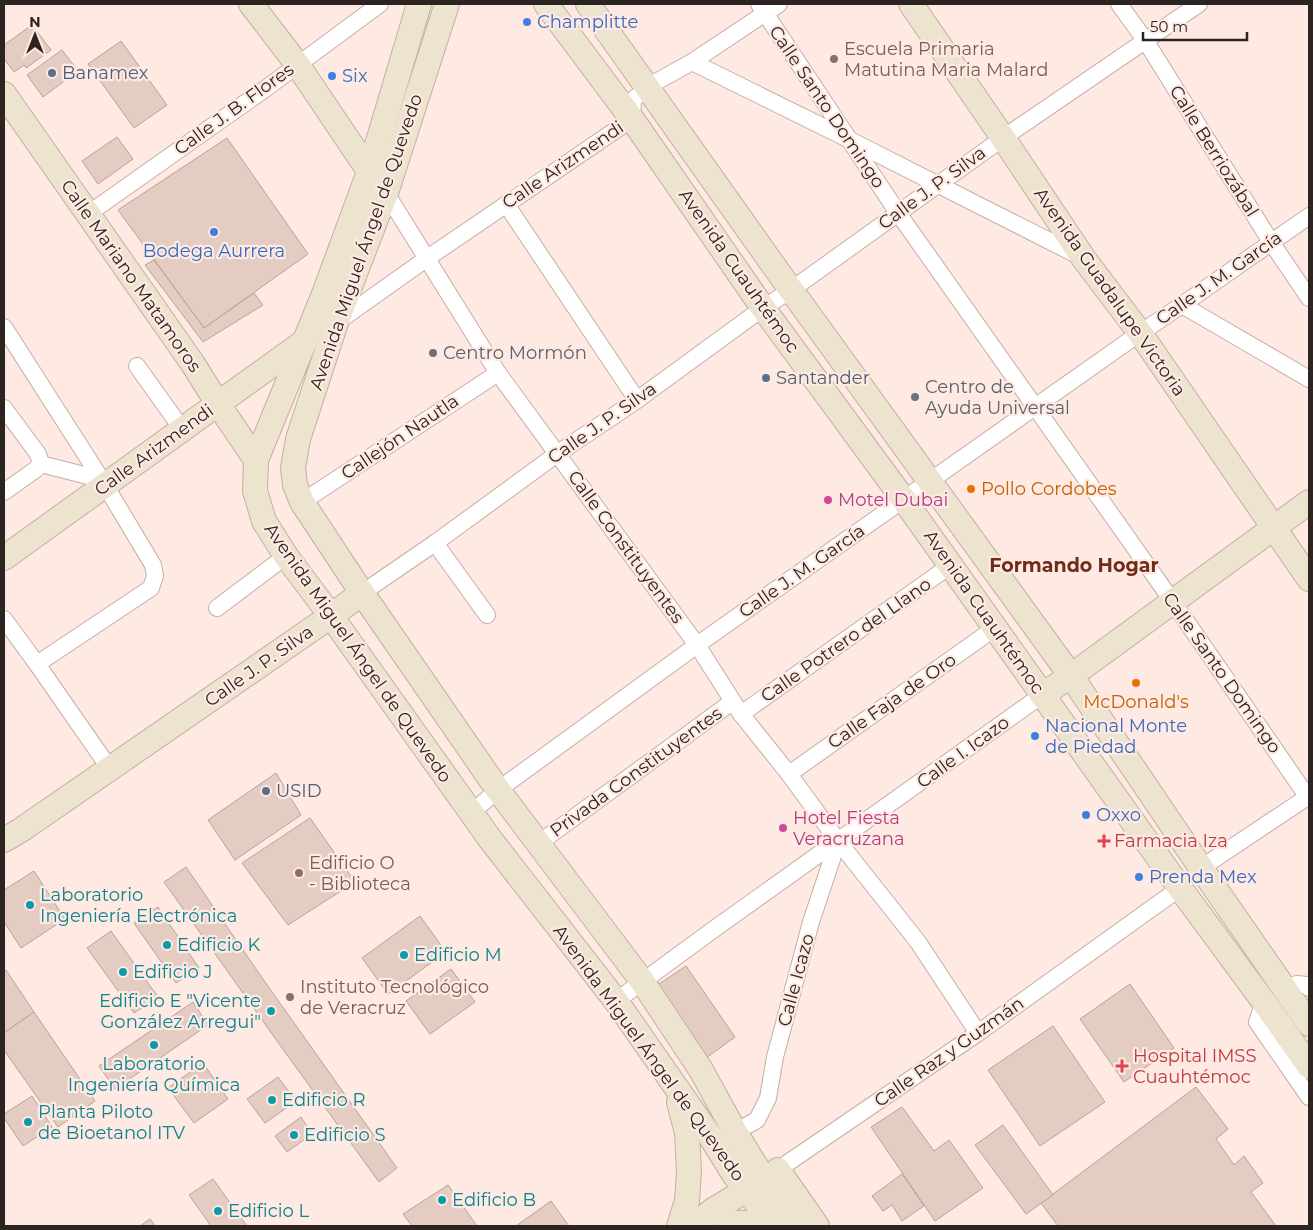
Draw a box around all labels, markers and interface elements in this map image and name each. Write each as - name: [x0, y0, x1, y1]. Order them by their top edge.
- north arrow: [10, 10, 60, 60]
- scale bar: [1143, 10, 1247, 42]
- place label: Champlitte: [537, 11, 638, 33]
- text: N: [29, 13, 41, 31]
- marker: Champlitte: [521, 16, 533, 28]
- text: 50 m: [1150, 17, 1188, 36]
- street label: Calle Santo Domingo: [764, 22, 890, 192]
- place label: Escuela Primaria Matutina Maria Malard: [844, 38, 1048, 81]
- marker: Escuela Primaria Matutina Maria Malard: [828, 53, 840, 65]
- street label: Calle J. B. Flores: [170, 58, 298, 160]
- place label: Banamex: [62, 62, 149, 84]
- place label: Six: [342, 65, 368, 87]
- marker: Banamex: [46, 67, 58, 79]
- marker: Six: [326, 70, 338, 82]
- street label: Calle Berriozábal: [1165, 81, 1263, 221]
- street label: Avenida Miguel Ángel de Quevedo: [305, 91, 427, 393]
- street label: Calle Arizmendi: [498, 116, 628, 214]
- street label: Calle J. P. Silva: [874, 142, 990, 234]
- street label: Calle Mariano Matamoros: [56, 176, 206, 377]
- street label: Avenida Guadalupe Victoria: [1029, 183, 1191, 401]
- street label: Avenida Cuauhtémoc: [674, 185, 804, 357]
- marker: Bodega Aurrera: [208, 226, 220, 238]
- street label: Calle J. M. García: [1152, 226, 1286, 330]
- place label: Bodega Aurrera: [143, 240, 285, 262]
- place label: Centro Mormón: [443, 342, 587, 364]
- marker: Centro Mormón: [427, 347, 439, 359]
- place label: Santander: [776, 367, 870, 389]
- marker: Santander: [760, 372, 772, 384]
- place label: Centro de Ayuda Universal: [925, 376, 1070, 419]
- street label: Calle J. P. Silva: [543, 377, 661, 469]
- street label: Callejón Nautla: [337, 390, 463, 484]
- marker: Centro de Ayuda Universal: [909, 391, 921, 403]
- street label: Calle Arizmendi: [90, 399, 218, 501]
- street label: Calle Constituyentes: [563, 466, 689, 628]
- place label: Pollo Cordobes: [981, 478, 1117, 500]
- marker: Pollo Cordobes: [965, 483, 977, 495]
- place label: Motel Dubai: [838, 489, 948, 511]
- marker: Motel Dubai: [822, 494, 834, 506]
- street label: Avenida Miguel Ángel de Quevedo: [260, 519, 456, 787]
- street label: Calle J. M. García: [735, 519, 869, 623]
- street label: Avenida Cuauhtémoc: [919, 526, 1049, 698]
- district label: Formando Hogar: [989, 554, 1159, 577]
- street label: Calle Potrero del Llano: [757, 573, 935, 707]
- street label: Calle Santo Domingo: [1158, 588, 1286, 758]
- street label: Calle J. P. Silva: [200, 620, 318, 712]
- street label: Calle Faja de Oro: [824, 649, 960, 753]
- marker: McDonald's: [1130, 677, 1142, 689]
- place label: McDonald's: [1083, 691, 1189, 713]
- street label: Privada Constituyentes: [546, 702, 726, 842]
- street label: Calle I. Icazo: [912, 711, 1014, 793]
- place label: Nacional Monte de Piedad: [1045, 715, 1187, 758]
- marker: Nacional Monte de Piedad: [1029, 730, 1041, 742]
- place label: USID: [276, 780, 322, 802]
- marker: USID: [260, 785, 272, 797]
- place label: Oxxo: [1096, 804, 1141, 826]
- place label: Hotel Fiesta Veracruzana: [793, 807, 905, 850]
- marker: Oxxo: [1080, 809, 1092, 821]
- marker: Hotel Fiesta Veracruzana: [777, 822, 789, 834]
- place label: Farmacia Iza: [1114, 830, 1228, 852]
- marker: Farmacia Iza: [1098, 835, 1110, 847]
- place label: Edificio O - Biblioteca: [309, 852, 411, 895]
- place label: Prenda Mex: [1149, 866, 1257, 888]
- marker: Edificio O - Biblioteca: [293, 867, 305, 879]
- marker: Prenda Mex: [1133, 871, 1145, 883]
- place label: Laboratorio Ingeniería Electrónica: [40, 884, 237, 927]
- marker: Laboratorio Ingeniería Electrónica: [24, 899, 36, 911]
- street label: Avenida Miguel Ángel de Quevedo: [549, 920, 749, 1186]
- street label: Calle Icazo: [773, 931, 819, 1029]
- place label: Edificio K: [177, 934, 261, 956]
- marker: Edificio K: [161, 939, 173, 951]
- place label: Edificio M: [414, 944, 502, 966]
- marker: Edificio M: [398, 949, 410, 961]
- place label: Edificio J: [133, 961, 213, 983]
- marker: Edificio J: [117, 966, 129, 978]
- place label: Instituto Tecnológico de Veracruz: [300, 976, 489, 1019]
- place label: Edificio E "Vicente González Arregui": [99, 990, 261, 1033]
- marker: Instituto Tecnológico de Veracruz: [284, 991, 296, 1003]
- street label: Calle Raz y Guzmán: [870, 992, 1028, 1112]
- marker: Edificio E "Vicente González Arregui": [265, 1005, 277, 1017]
- marker: Laboratorio Ingeniería Química: [148, 1039, 160, 1051]
- place label: Hospital IMSS Cuauhtémoc: [1133, 1045, 1257, 1088]
- place label: Laboratorio Ingeniería Química: [68, 1053, 240, 1096]
- marker: Hospital IMSS Cuauhtémoc: [1115, 1059, 1129, 1073]
- place label: Edificio R: [282, 1089, 366, 1111]
- marker: Edificio R: [266, 1094, 278, 1106]
- place label: Planta Piloto de Bioetanol ITV: [38, 1101, 186, 1144]
- marker: Planta Piloto de Bioetanol ITV: [22, 1116, 34, 1128]
- place label: Edificio S: [304, 1124, 386, 1146]
- marker: Edificio S: [288, 1129, 300, 1141]
- place label: Edificio B: [452, 1189, 536, 1211]
- marker: Edificio B: [436, 1194, 448, 1206]
- place label: Edificio L: [228, 1200, 310, 1222]
- marker: Edificio L: [212, 1205, 224, 1217]

